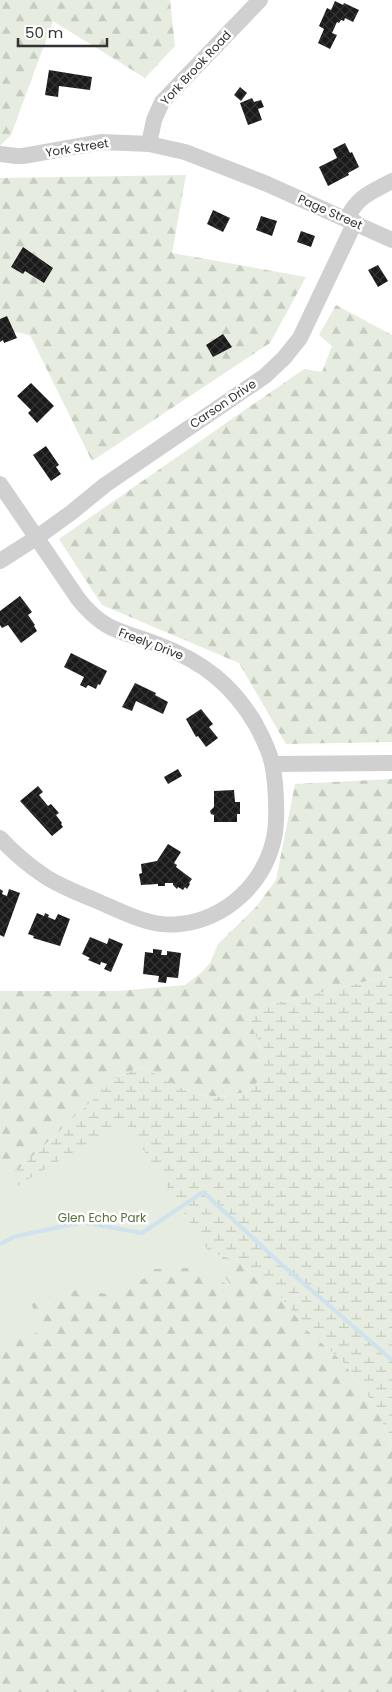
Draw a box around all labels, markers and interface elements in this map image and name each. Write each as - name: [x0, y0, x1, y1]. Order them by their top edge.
- scale bar: [18, 15, 106, 47]
- text: 50 m: [25, 22, 63, 43]
- street label: York Brook Road: [157, 27, 235, 109]
- street label: York Street: [44, 134, 110, 161]
- street label: Page Street: [295, 190, 365, 233]
- street label: Carson Drive: [186, 375, 259, 432]
- street label: Freely Drive: [116, 623, 186, 664]
- park label: Glen Echo Park: [58, 1209, 147, 1226]

